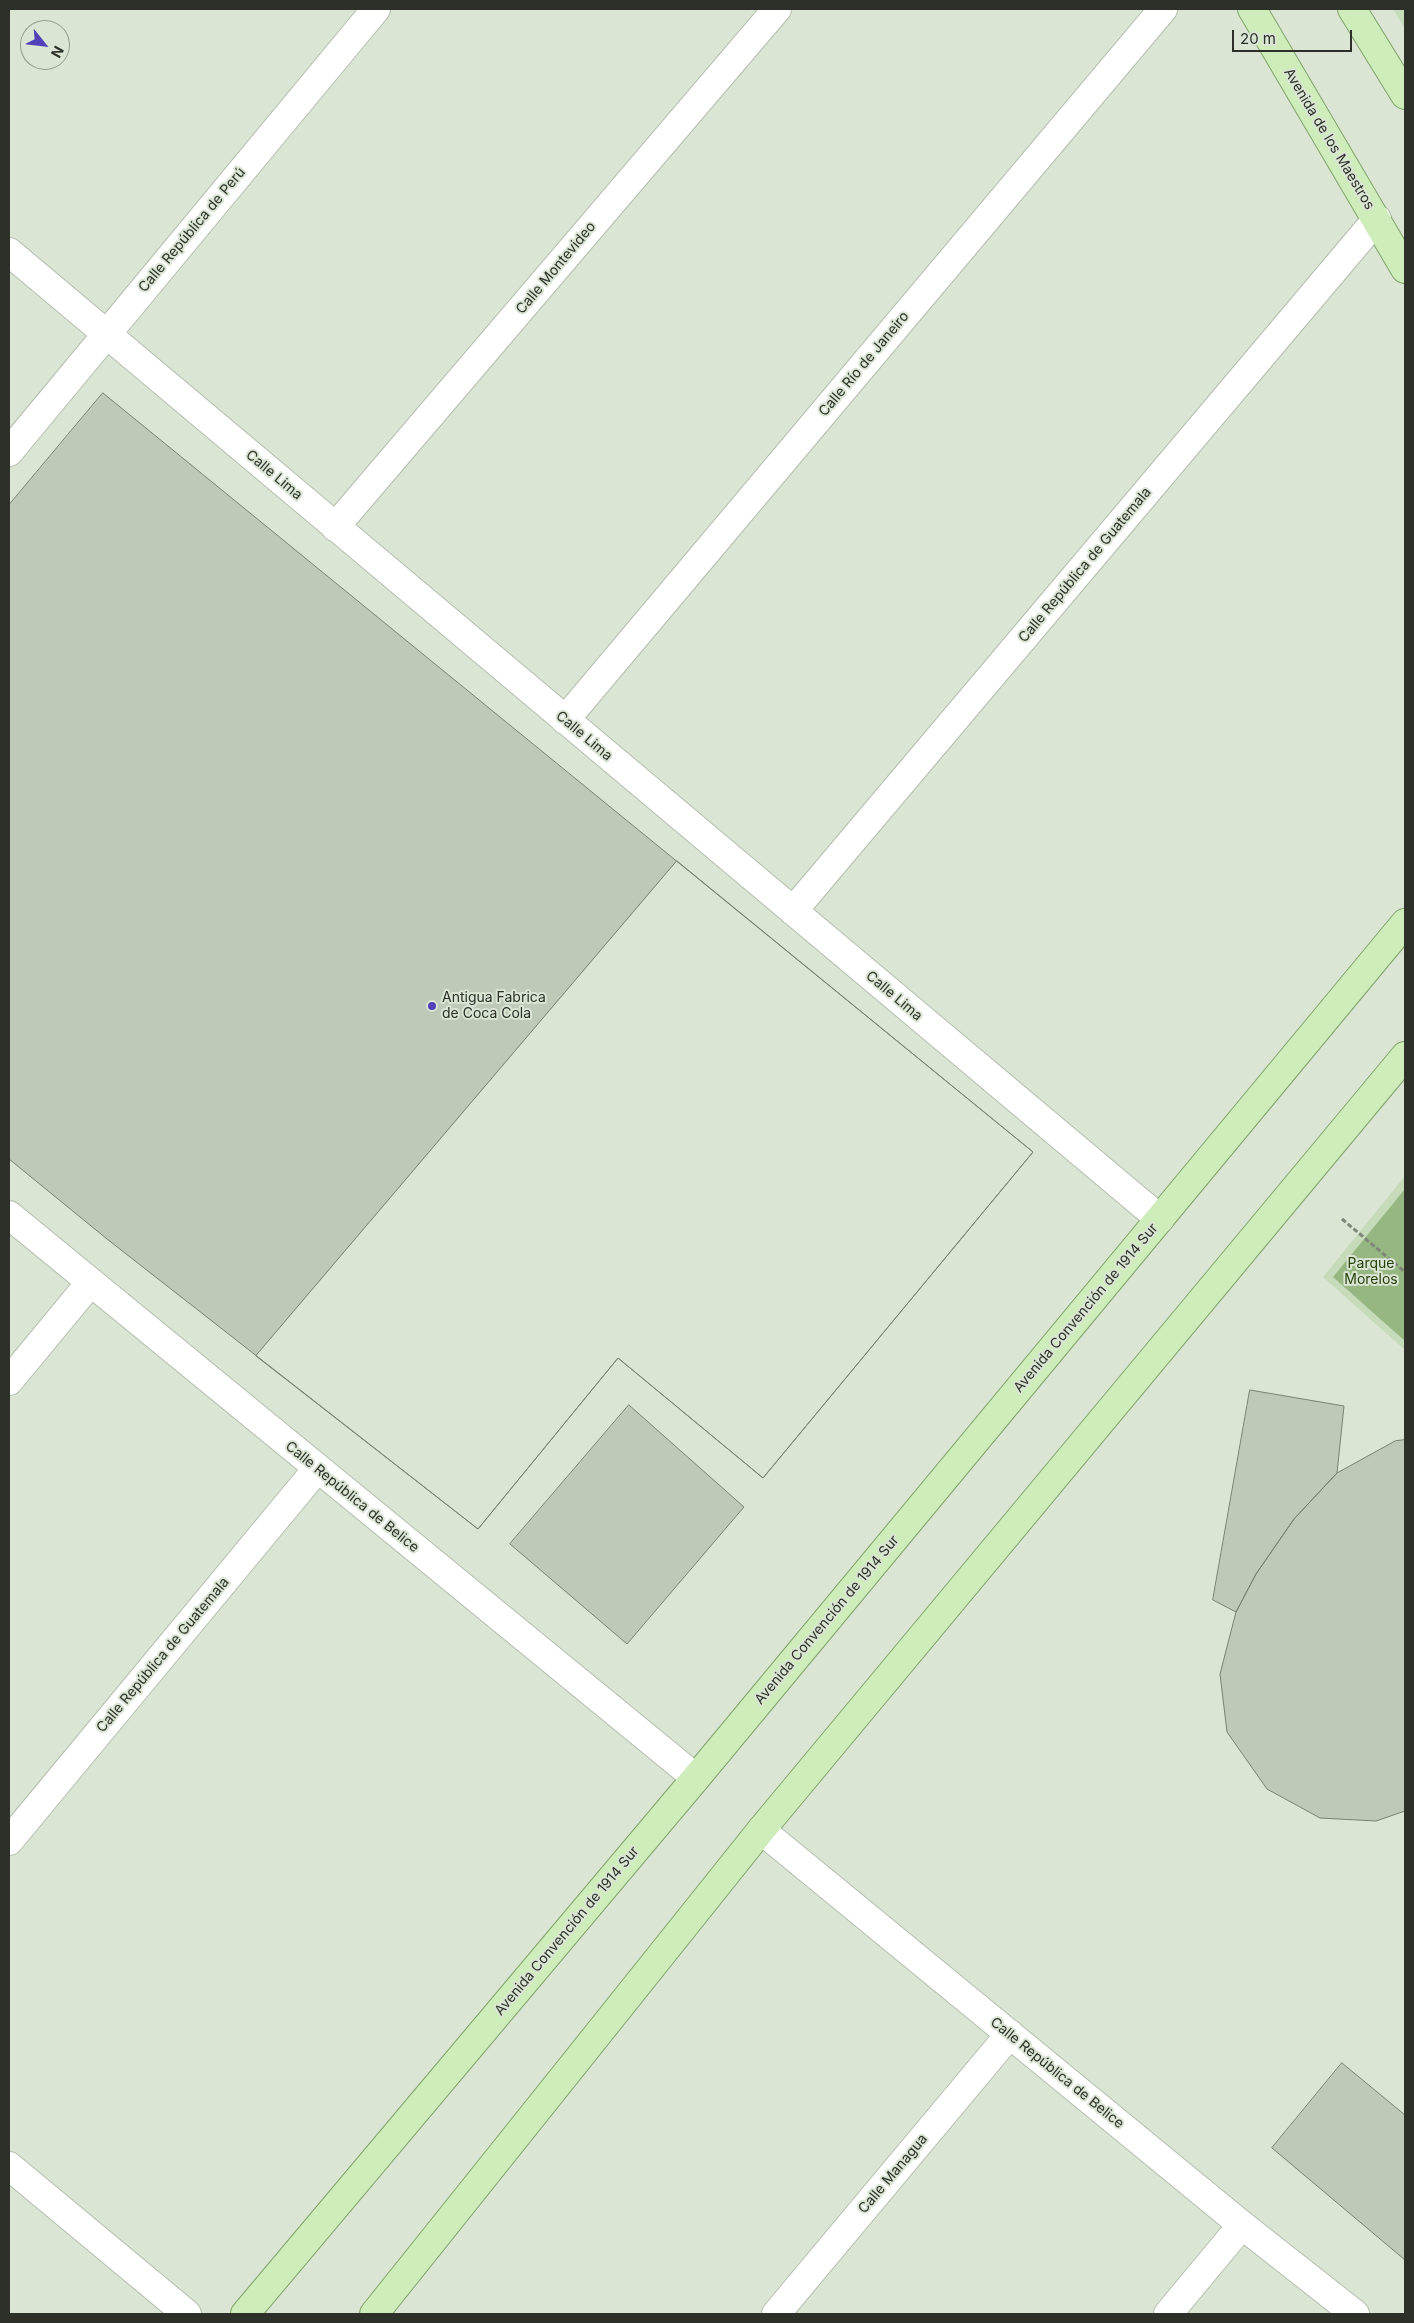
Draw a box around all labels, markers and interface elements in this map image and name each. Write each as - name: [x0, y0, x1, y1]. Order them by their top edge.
- north arrow: [20, 20, 70, 70]
- scale bar: [1234, 20, 1354, 52]
- text: 20 m: [1240, 29, 1276, 48]
- text: N: [48, 43, 68, 61]
- street label: Avenida de los Maestros: [1280, 65, 1378, 213]
- street label: Calle República de Perú: [135, 164, 249, 296]
- street label: Calle Montevideo: [513, 219, 599, 317]
- street label: Calle Río de Janeiro: [815, 308, 913, 420]
- street label: Calle Lima: [242, 447, 306, 503]
- street label: Calle República de Guatemala: [1015, 484, 1155, 646]
- street label: Calle Lima: [552, 708, 616, 764]
- street label: Calle Lima: [862, 968, 926, 1024]
- place label: Antigua Fabrica de Coca Cola: [442, 990, 546, 1022]
- marker: Antigua Fabrica de Coca Cola: [426, 1000, 438, 1012]
- street label: Avenida Convención de 1914 Sur: [1010, 1220, 1162, 1396]
- park label: Parque Morelos: [1344, 1256, 1398, 1288]
- street label: Calle República de Belice: [282, 1438, 422, 1556]
- street label: Avenida Convención de 1914 Sur: [751, 1532, 903, 1708]
- street label: Calle República de Guatemala: [93, 1574, 233, 1736]
- street label: Avenida Convención de 1914 Sur: [491, 1843, 643, 2019]
- street label: Calle República de Belice: [987, 2014, 1127, 2132]
- street label: Calle Managua: [855, 2131, 931, 2217]

